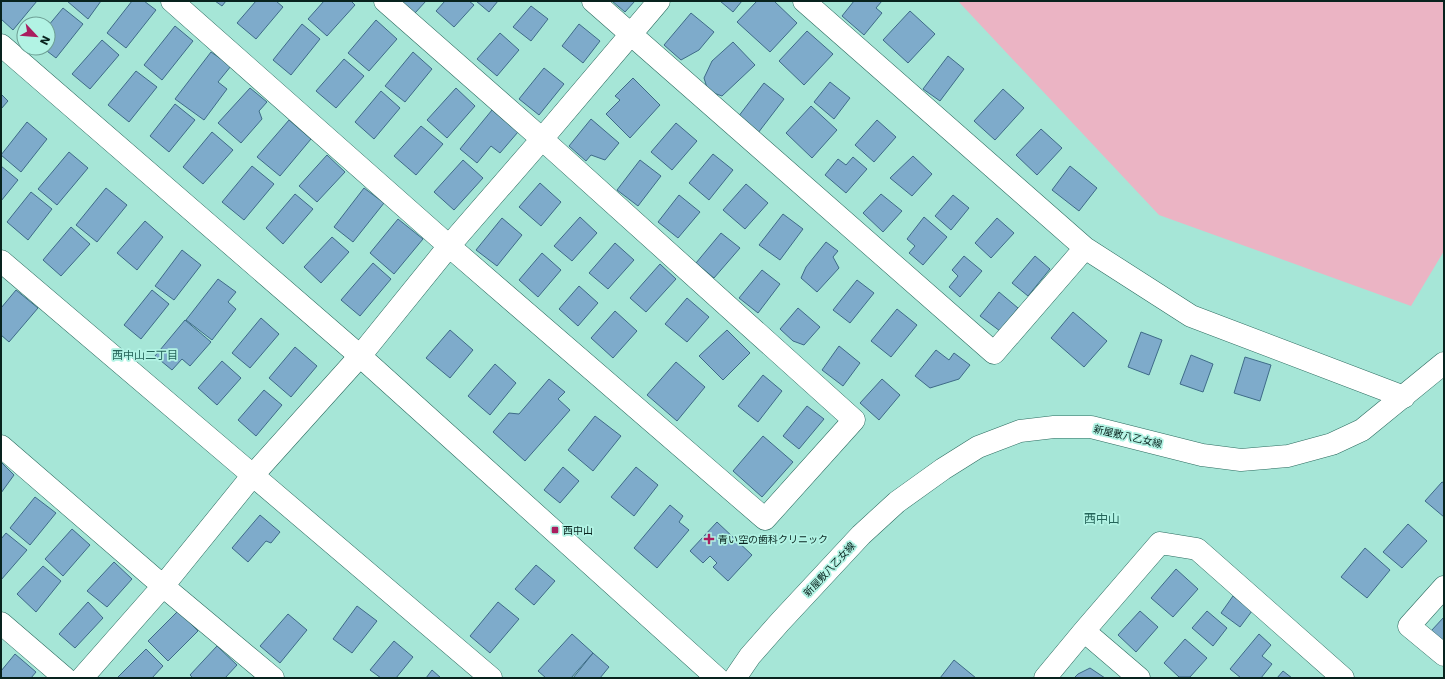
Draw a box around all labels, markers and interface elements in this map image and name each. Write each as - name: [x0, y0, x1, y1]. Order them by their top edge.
- north arrow: [16, 16, 56, 56]
- text: N: [37, 33, 52, 47]
- district label: 西中山二丁目: [112, 349, 178, 362]
- street label: 新屋敷八乙女線: [1093, 423, 1163, 450]
- district label: 西中山: [1084, 512, 1120, 526]
- marker: 西中山: [550, 525, 560, 535]
- place label: 西中山: [563, 525, 593, 536]
- marker: 青い空の歯科クリニック: [703, 533, 715, 545]
- place label: 青い空の歯科クリニック: [718, 534, 828, 545]
- street label: 新屋敷八乙女線: [801, 540, 857, 599]

